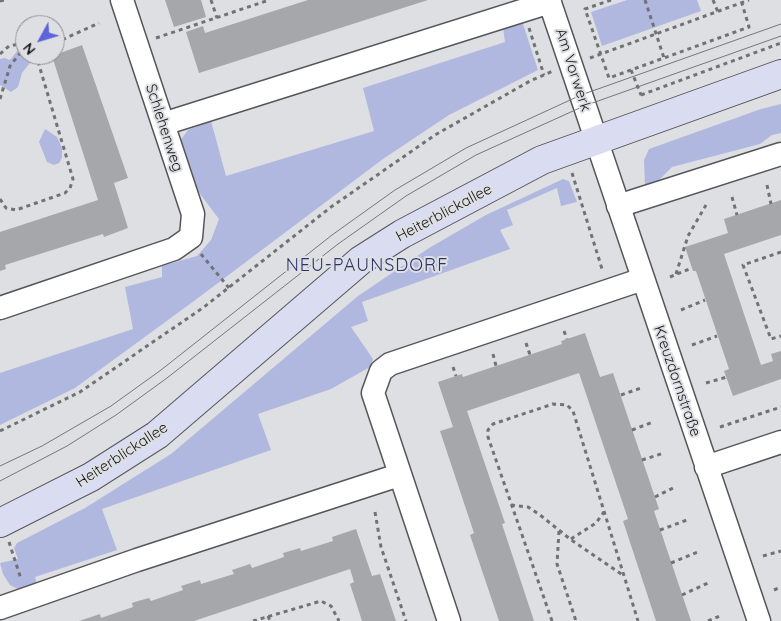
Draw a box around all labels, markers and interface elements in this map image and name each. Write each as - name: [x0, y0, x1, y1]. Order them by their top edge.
- north arrow: [15, 15, 65, 65]
- street label: Am Vorwerk: [551, 26, 595, 114]
- text: N: [19, 39, 39, 58]
- street label: Schlehenweg: [141, 82, 187, 174]
- street label: Heiterblickallee: [393, 180, 495, 246]
- district label: NEU-PAUNSDORF: [284, 255, 450, 277]
- street label: Kreuzdornstraße: [650, 323, 704, 439]
- street label: Heiterblickallee: [73, 419, 171, 491]

